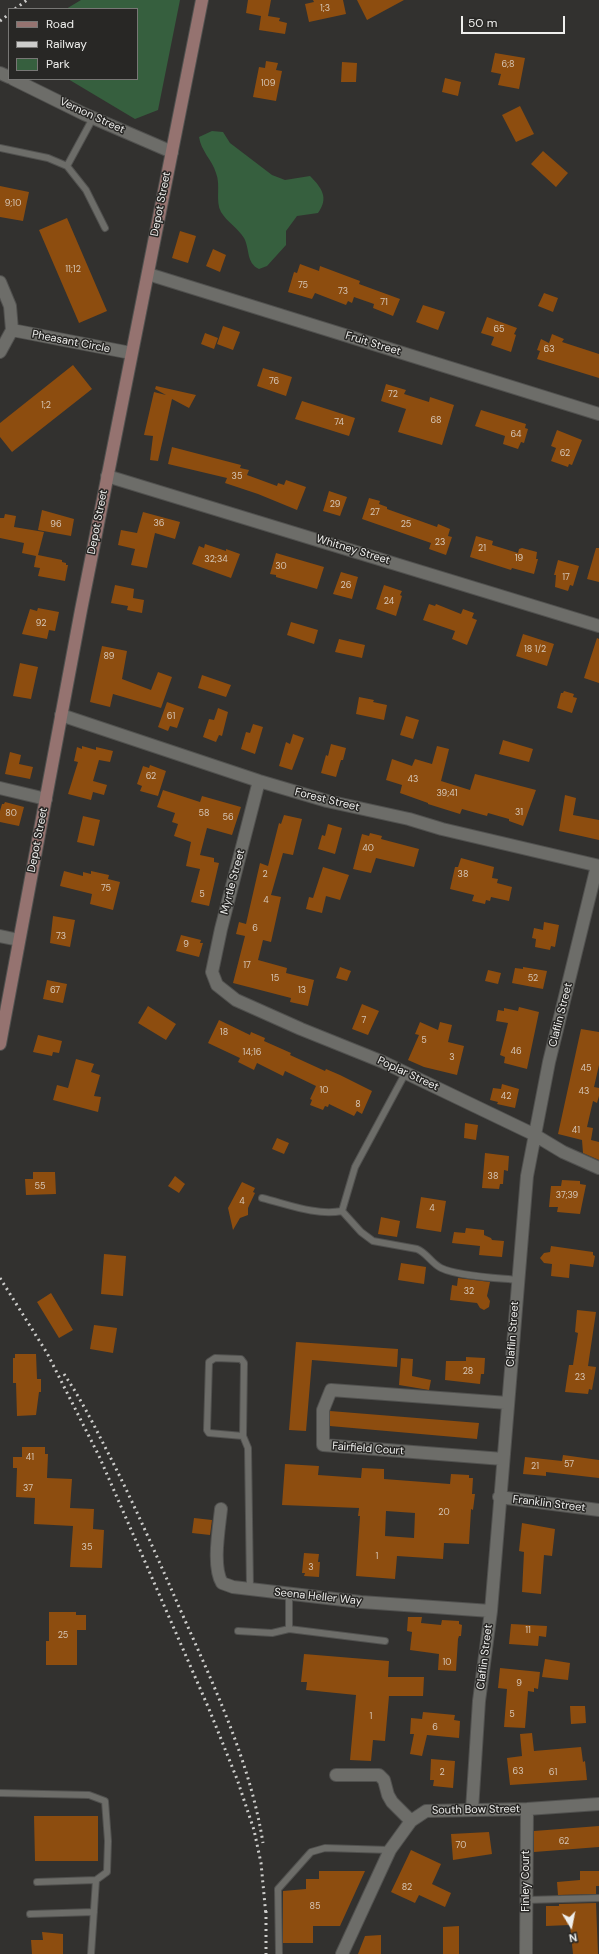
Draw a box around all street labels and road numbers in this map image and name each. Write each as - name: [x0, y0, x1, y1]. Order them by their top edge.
- street label: Vernon Street: [57, 95, 127, 137]
- street label: Depot Street: [148, 171, 174, 237]
- street label: Pheasant Circle: [31, 328, 111, 356]
- street label: Fruit Street: [344, 329, 402, 359]
- street label: Depot Street: [85, 489, 111, 555]
- street label: Whitney Street: [314, 533, 392, 567]
- street label: Forest Street: [293, 786, 361, 814]
- street label: Depot Street: [25, 807, 51, 873]
- street label: Myrtle Street: [218, 848, 248, 916]
- street label: Claflin Street: [547, 982, 575, 1048]
- street label: Poplar Street: [375, 1054, 441, 1094]
- street label: Claflin Street: [504, 1301, 522, 1367]
- street label: Fairfield Court: [332, 1440, 404, 1458]
- street label: Franklin Street: [512, 1493, 586, 1515]
- street label: Seena Heller Way: [274, 1586, 362, 1608]
- street label: Claflin Street: [474, 1624, 496, 1690]
- street label: South Bow Street: [432, 1803, 520, 1817]
- street label: Finley Court: [519, 1850, 533, 1912]

